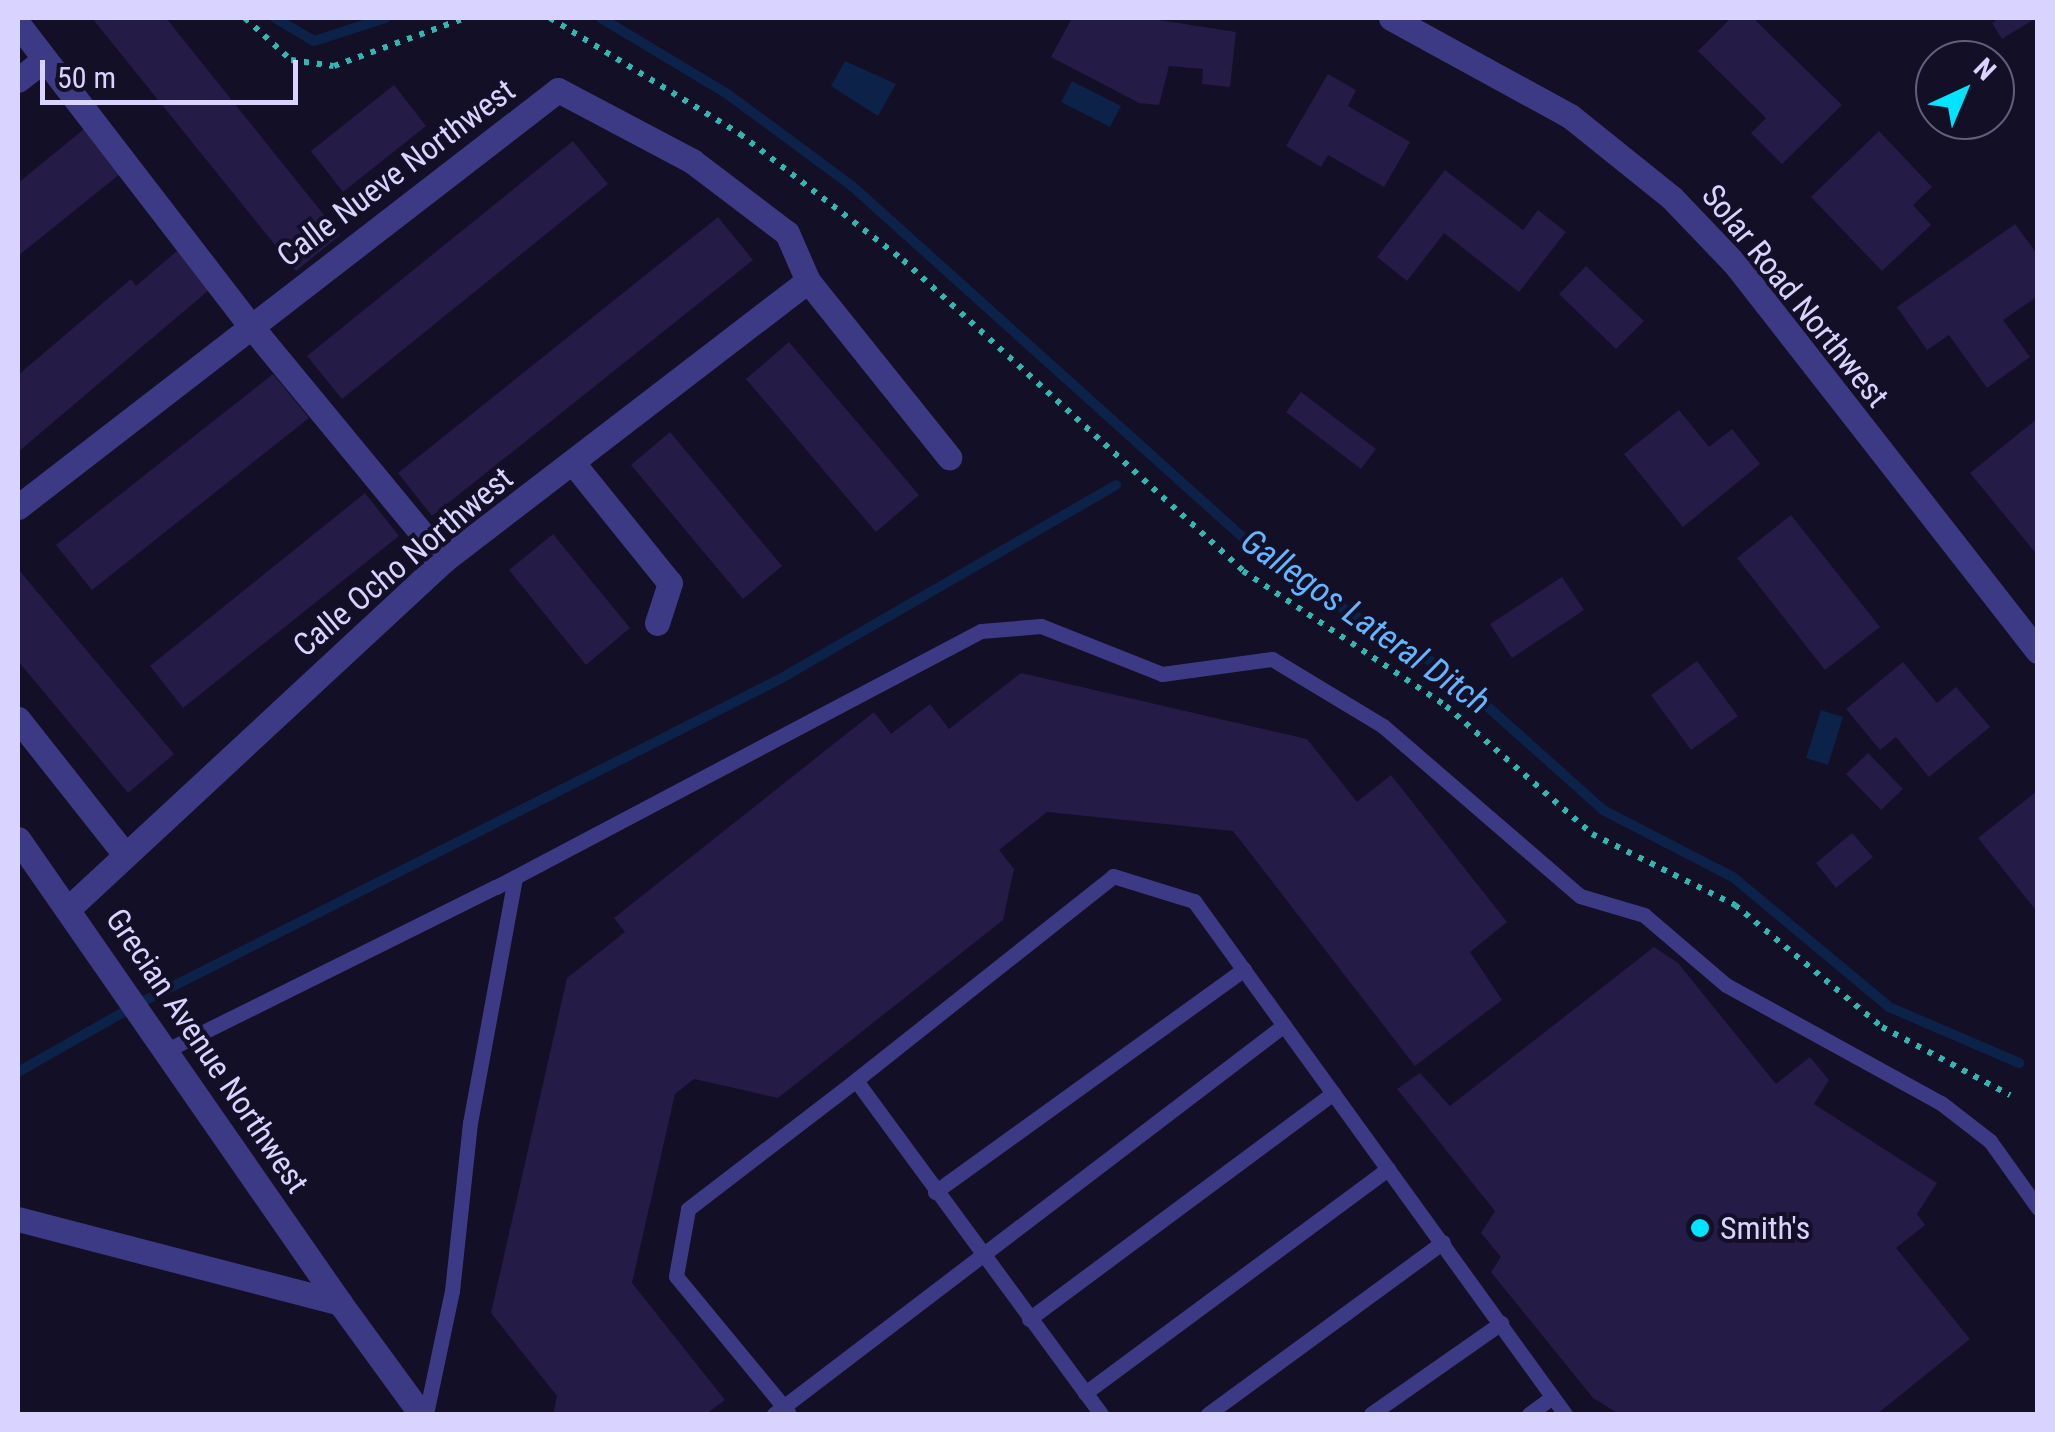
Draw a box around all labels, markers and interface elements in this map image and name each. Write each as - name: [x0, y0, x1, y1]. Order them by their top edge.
- scale bar: [45, 40, 302, 102]
- north arrow: [1915, 40, 2015, 140]
- text: N: [1967, 52, 2002, 87]
- text: 50 m: [57, 60, 116, 95]
- street label: Calle Nueve Northwest: [270, 71, 522, 275]
- street label: Solar Road Northwest: [1693, 177, 1897, 415]
- street label: Calle Ocho Northwest: [285, 459, 521, 665]
- water label: Gallegos Lateral Ditch: [1232, 520, 1498, 724]
- street label: Grecian Avenue Northwest: [98, 902, 316, 1200]
- place label: Smith's: [1720, 1209, 1810, 1247]
- marker: Smith's: [1689, 1217, 1711, 1239]

